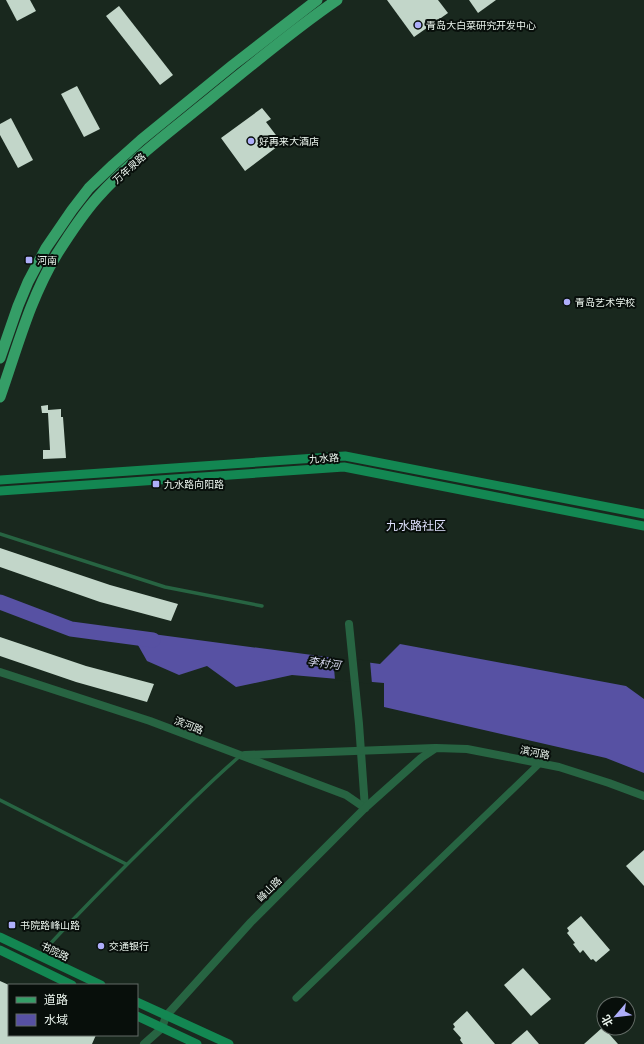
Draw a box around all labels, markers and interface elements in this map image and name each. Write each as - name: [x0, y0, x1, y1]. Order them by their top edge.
- place label: 青岛大白菜研究开发中心: [426, 19, 536, 31]
- marker: 青岛大白菜研究开发中心: [413, 20, 423, 30]
- place label: 好再来大酒店: [259, 135, 319, 147]
- marker: 好再来大酒店: [246, 136, 256, 146]
- street label: 万年泉路: [110, 150, 148, 186]
- place label: 河南: [37, 254, 57, 266]
- marker: 河南: [24, 255, 34, 265]
- place label: 青岛艺术学校: [575, 296, 635, 308]
- marker: 青岛艺术学校: [562, 297, 572, 307]
- street label: 九水路: [309, 451, 339, 465]
- place label: 九水路向阳路: [164, 478, 224, 490]
- marker: 九水路向阳路: [151, 479, 161, 489]
- district label: 九水路社区: [386, 518, 446, 533]
- water label: 李村河: [307, 654, 343, 673]
- street label: 滨河路: [173, 714, 205, 736]
- street label: 滨河路: [519, 743, 551, 761]
- street label: 峰山路: [254, 874, 284, 904]
- place label: 书院路峰山路: [20, 919, 80, 931]
- marker: 书院路峰山路: [7, 920, 17, 930]
- street label: 书院路: [39, 939, 71, 963]
- place label: 交通银行: [109, 940, 149, 952]
- marker: 交通银行: [96, 941, 106, 951]
- legend: [8, 984, 138, 1036]
- text: 道路: [44, 992, 68, 1007]
- north arrow: [596, 996, 636, 1036]
- text: 水域: [44, 1012, 68, 1027]
- text: 北: [598, 1013, 616, 1029]

